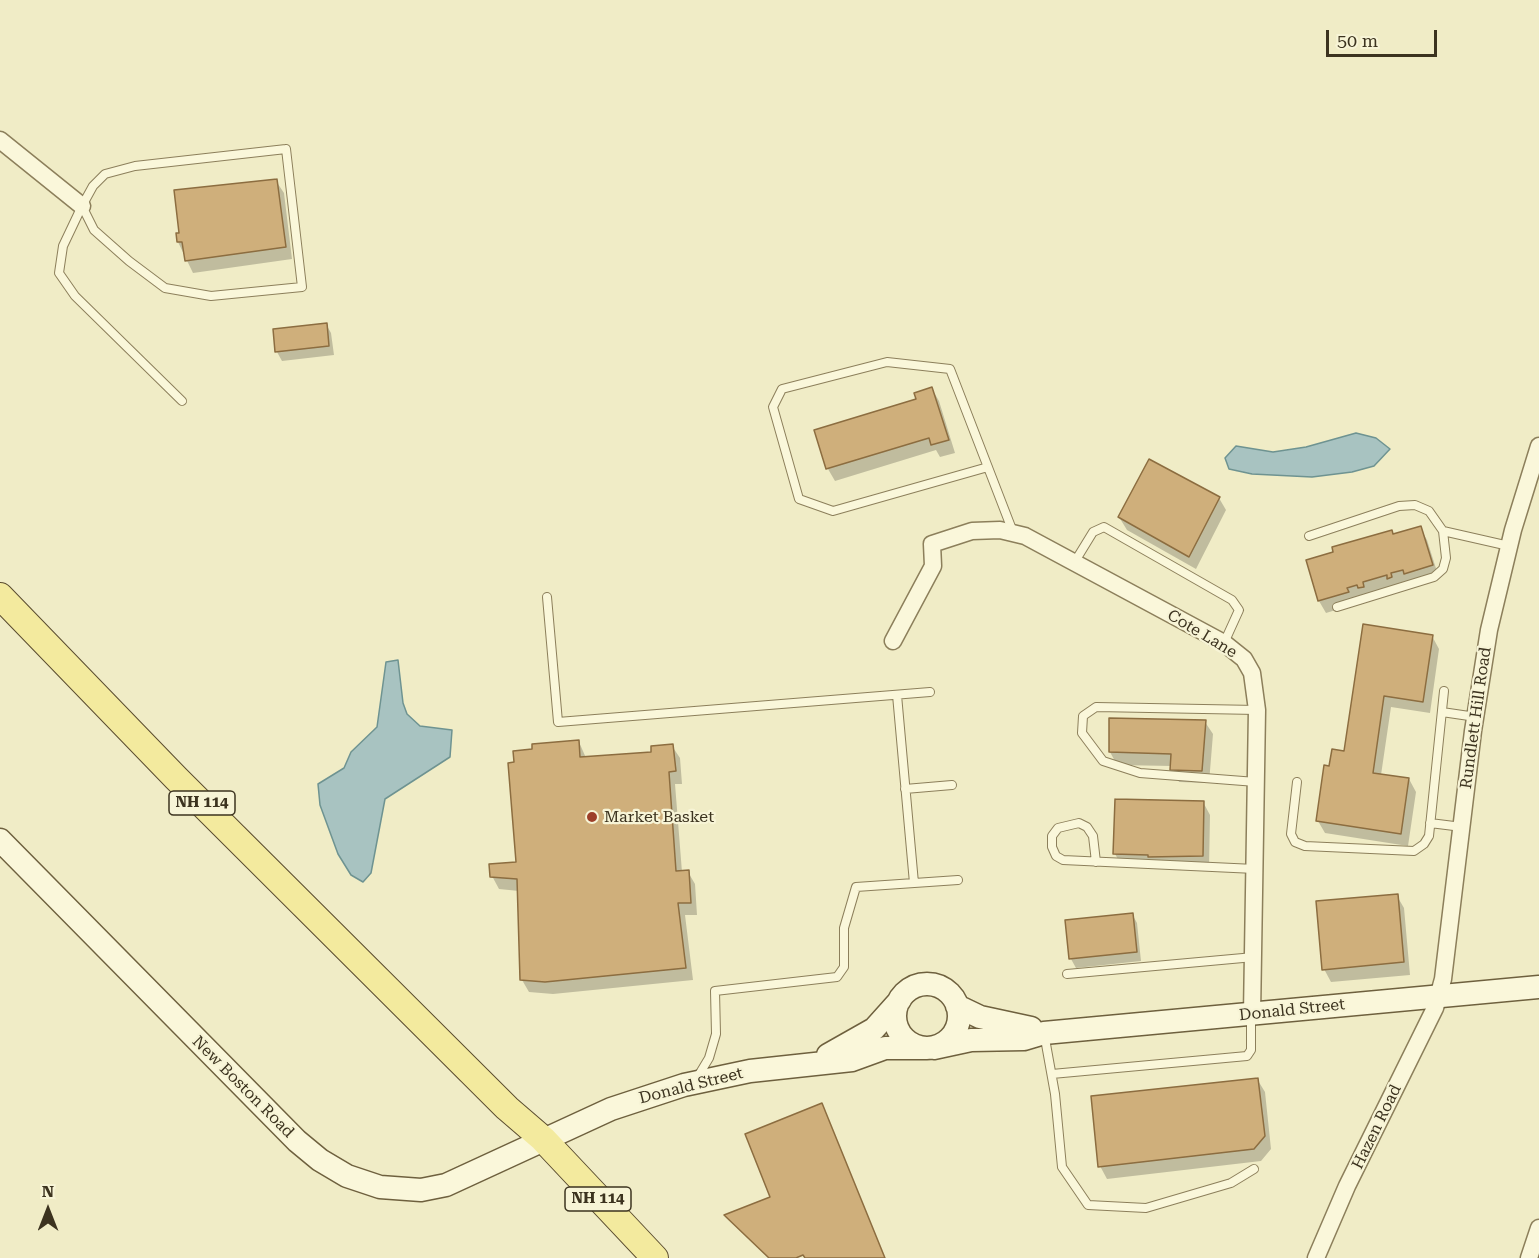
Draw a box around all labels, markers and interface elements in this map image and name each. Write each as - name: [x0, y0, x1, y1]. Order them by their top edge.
- scale bar: [1329, 18, 1440, 56]
- text: 50 m: [1337, 30, 1378, 51]
- street label: Cote Lane: [1164, 606, 1240, 662]
- street label: Rundlett Hill Road: [1457, 646, 1495, 790]
- road number: NH 114: [169, 791, 235, 815]
- place label: Market Basket: [604, 807, 714, 827]
- marker: Market Basket: [585, 810, 599, 824]
- street label: Donald Street: [1238, 995, 1346, 1025]
- street label: New Boston Road: [188, 1032, 298, 1142]
- street label: Donald Street: [637, 1064, 745, 1108]
- street label: Hazen Road: [1348, 1082, 1406, 1172]
- north arrow: [18, 1180, 78, 1240]
- text: N: [42, 1182, 54, 1201]
- road number: NH 114: [565, 1187, 631, 1211]

